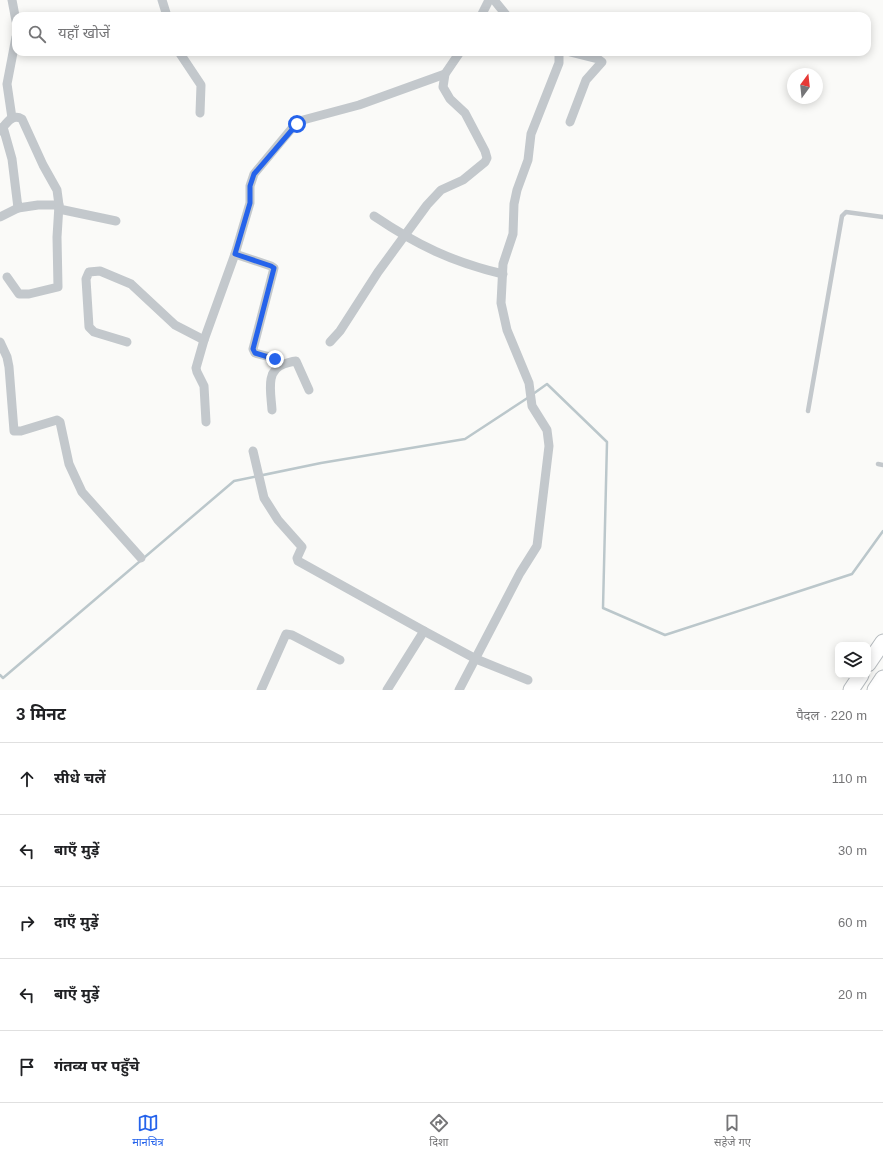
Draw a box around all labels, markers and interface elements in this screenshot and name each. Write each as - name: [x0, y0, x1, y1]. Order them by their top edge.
- search box: [12, 12, 871, 56]
- icon: search: [26, 23, 48, 45]
- text: यहाँ खोजें: [58, 24, 110, 41]
- north arrow: [787, 68, 823, 104]
- route start: [288, 115, 306, 133]
- route end: [266, 350, 284, 368]
- map controls: [835, 642, 871, 678]
- button: layers: [835, 642, 871, 678]
- text: 3 मिनट: [16, 705, 66, 724]
- text: पैदल · 220 m: [796, 708, 867, 723]
- icon: ahead: [16, 768, 38, 790]
- text: सीधे चलें: [54, 769, 105, 786]
- text: 110 m: [832, 771, 867, 786]
- icon: left: [16, 840, 38, 862]
- text: बाएँ मुड़ें: [54, 841, 99, 858]
- text: 30 m: [838, 843, 867, 858]
- icon: right: [16, 912, 38, 934]
- text: दाएँ मुड़ें: [54, 913, 98, 930]
- text: 60 m: [838, 915, 867, 930]
- icon: left: [16, 984, 38, 1006]
- text: बाएँ मुड़ें: [54, 985, 99, 1002]
- text: 20 m: [838, 987, 867, 1002]
- icon: arrive: [16, 1056, 38, 1078]
- text: गंतव्य पर पहुँचे: [54, 1057, 139, 1074]
- tab: मानचित्र: [132, 1112, 164, 1150]
- tab: दिशा: [428, 1112, 450, 1150]
- tab: सहेजे गए: [714, 1112, 751, 1150]

